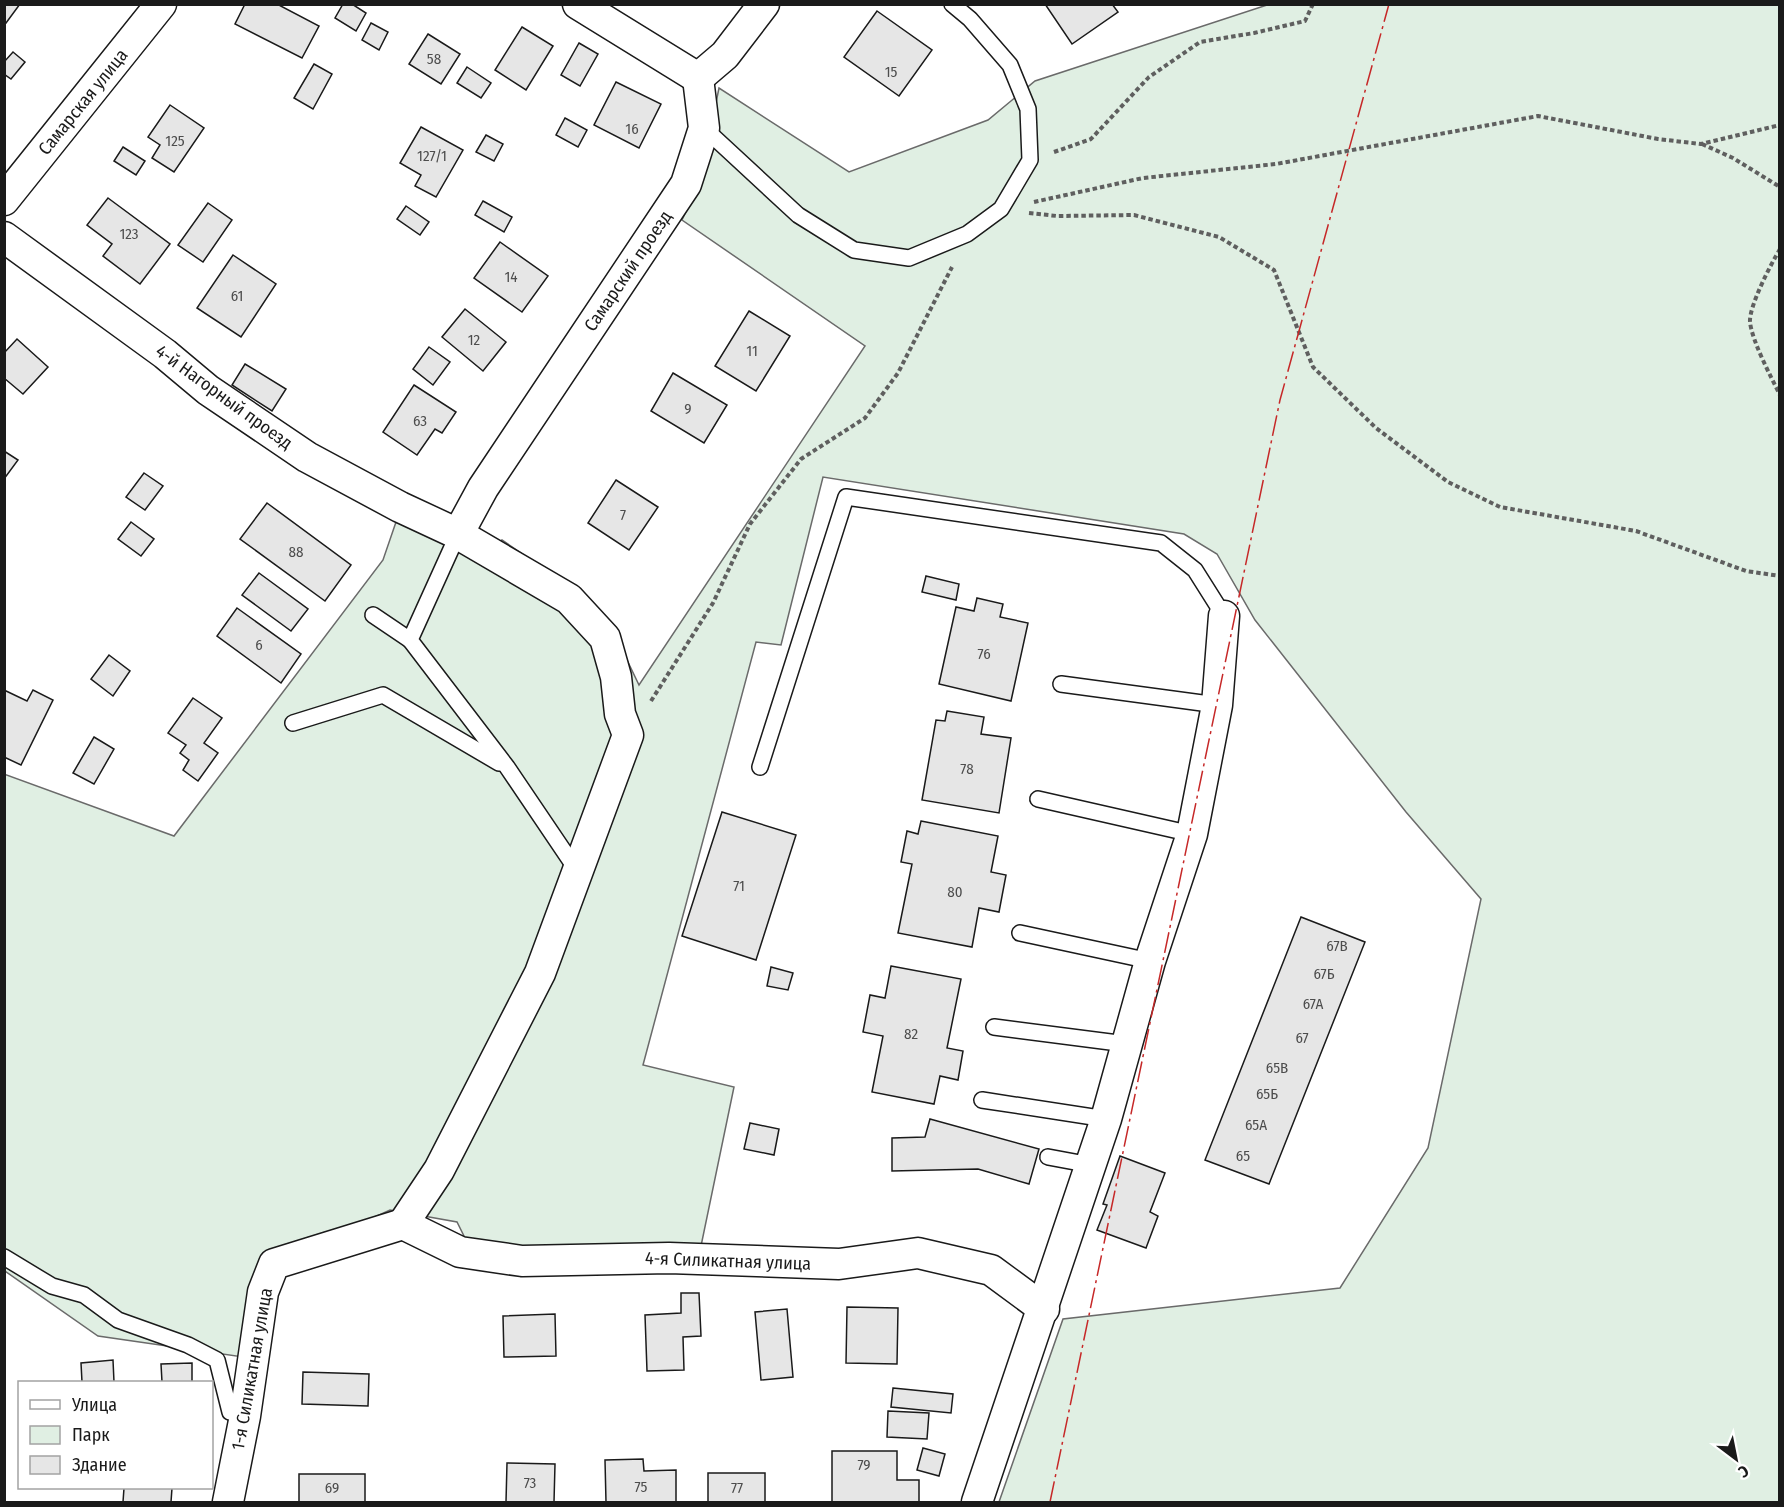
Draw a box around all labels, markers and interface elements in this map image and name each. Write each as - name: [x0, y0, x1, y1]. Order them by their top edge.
- street label: Самарская улица: [34, 44, 133, 159]
- house number: 58: [427, 50, 441, 68]
- house number: 15: [885, 63, 897, 81]
- house number: 16: [625, 120, 639, 138]
- house number: 125: [165, 132, 185, 150]
- house number: 127/1: [417, 147, 447, 165]
- street label: Самарский проезд: [580, 206, 676, 336]
- house number: 123: [119, 225, 139, 243]
- house number: 14: [504, 268, 518, 286]
- house number: 61: [231, 287, 243, 305]
- house number: 12: [468, 331, 481, 349]
- street label: 4-й Нагорный проезд: [151, 340, 297, 454]
- house number: 11: [746, 342, 758, 360]
- house number: 9: [684, 400, 692, 418]
- house number: 63: [413, 412, 427, 430]
- house number: 7: [620, 506, 626, 524]
- house number: 88: [288, 543, 304, 561]
- house number: 6: [255, 636, 263, 654]
- house number: 76: [977, 645, 991, 663]
- house number: 78: [960, 760, 974, 778]
- house number: 71: [733, 877, 745, 895]
- house number: 80: [947, 883, 963, 901]
- house number: 67В: [1326, 937, 1348, 955]
- house number: 67Б: [1313, 965, 1335, 983]
- house number: 67А: [1303, 995, 1323, 1013]
- house number: 82: [904, 1025, 918, 1043]
- house number: 67: [1295, 1029, 1309, 1047]
- house number: 65В: [1266, 1059, 1288, 1077]
- house number: 65Б: [1256, 1085, 1278, 1103]
- house number: 65А: [1245, 1116, 1267, 1134]
- house number: 65: [1236, 1147, 1250, 1165]
- street label: 4-я Силикатная улица: [644, 1247, 812, 1275]
- street label: 1-я Силикатная улица: [227, 1286, 277, 1452]
- legend: [18, 1381, 213, 1489]
- text: Улица: [71, 1394, 117, 1416]
- text: Парк: [72, 1424, 110, 1446]
- north arrow: [1706, 1429, 1766, 1489]
- text: Здание: [72, 1454, 127, 1476]
- house number: 79: [857, 1456, 871, 1474]
- text: С: [1735, 1461, 1752, 1482]
- house number: 73: [524, 1474, 537, 1492]
- house number: 75: [635, 1478, 647, 1496]
- house number: 69: [325, 1479, 339, 1497]
- house number: 77: [731, 1479, 743, 1497]

